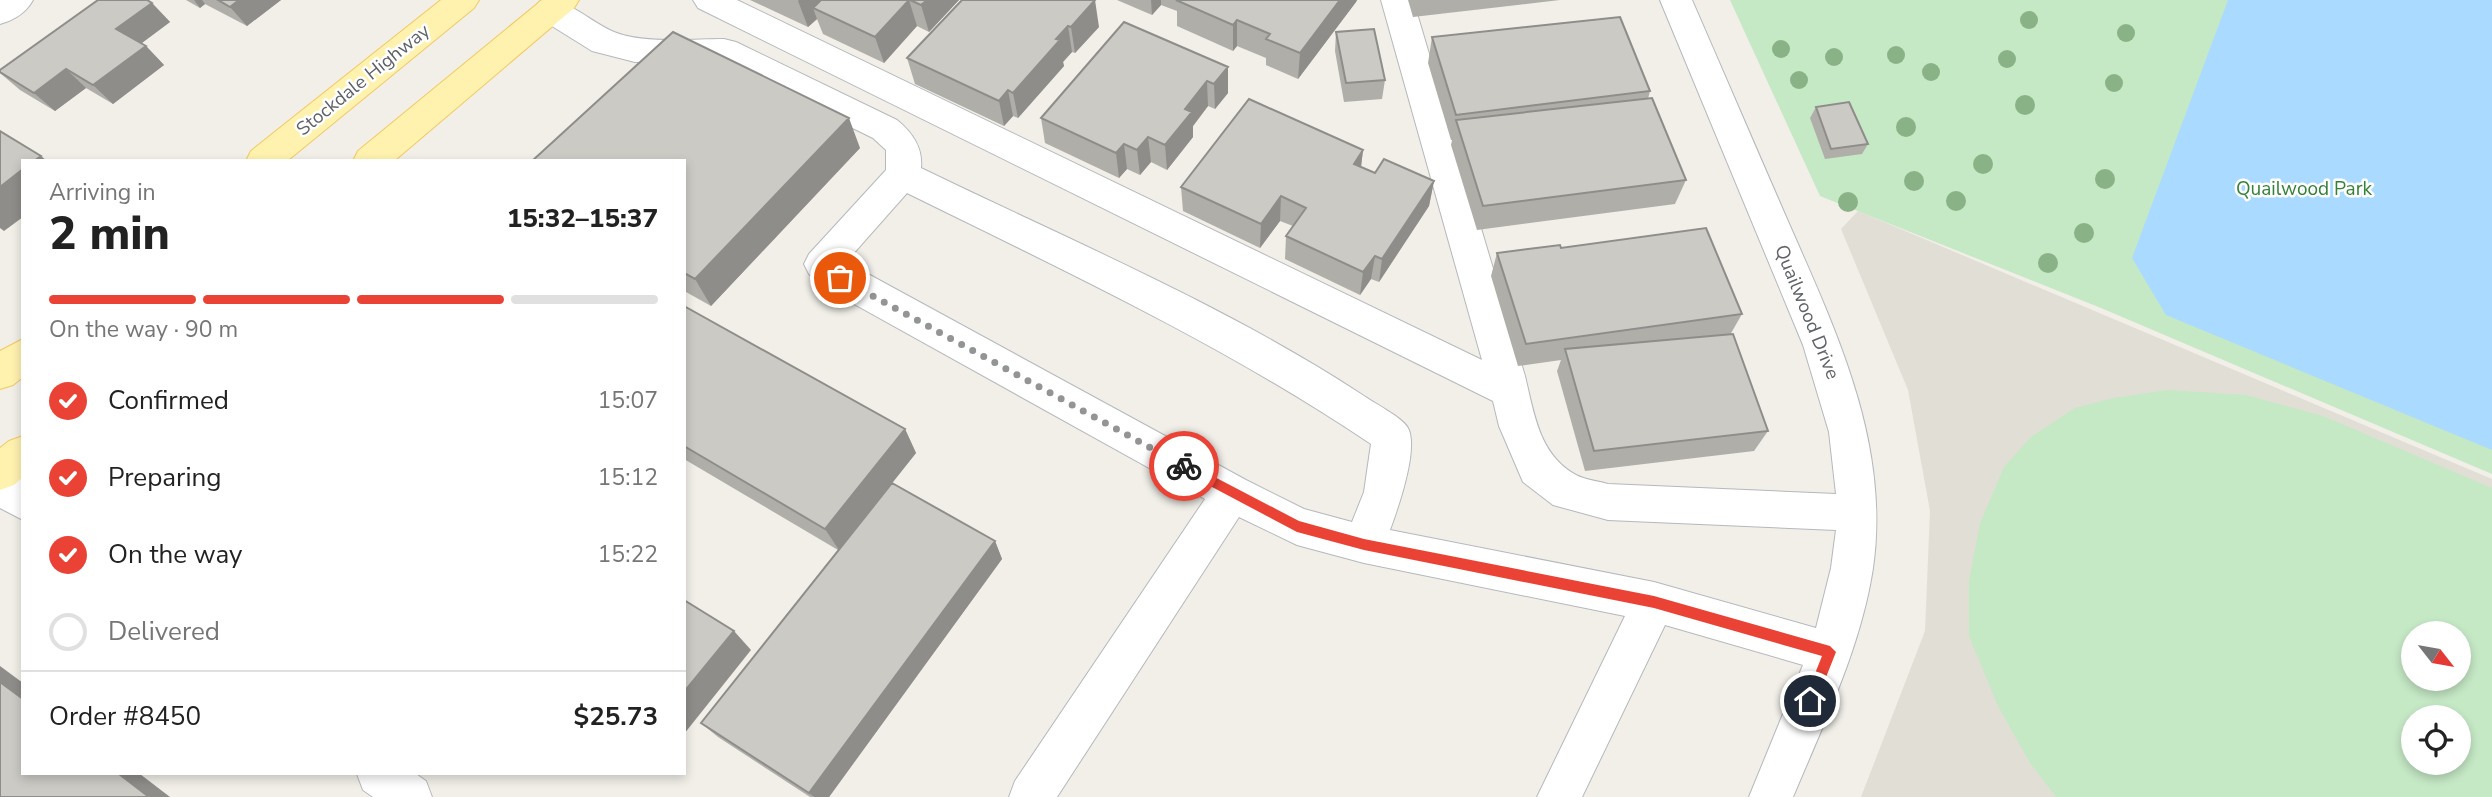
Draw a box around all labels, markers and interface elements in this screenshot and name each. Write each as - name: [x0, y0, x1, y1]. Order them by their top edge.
- street label: Stockdale Highway: [291, 18, 435, 142]
- park label: Quailwood Park: [2236, 176, 2372, 202]
- text: Arriving in: [49, 177, 156, 208]
- text: 15:32–15:37: [507, 201, 658, 236]
- text: 2 min: [49, 202, 170, 265]
- street label: Quailwood Drive: [1768, 241, 1846, 383]
- pin: [810, 248, 870, 308]
- icon: bag: [821, 259, 859, 297]
- text: On the way · 90 m: [49, 314, 238, 345]
- icon: check: [49, 382, 87, 420]
- text: Confirmed: [108, 383, 229, 418]
- text: 15:07: [598, 385, 658, 416]
- courier: [1149, 431, 1219, 501]
- icon: bike: [1165, 447, 1203, 485]
- icon: check: [49, 459, 87, 497]
- text: Preparing: [108, 460, 221, 495]
- text: 15:12: [598, 462, 658, 493]
- icon: check: [49, 536, 87, 574]
- text: On the way: [108, 537, 242, 572]
- text: 15:22: [598, 539, 658, 570]
- text: Delivered: [108, 614, 220, 649]
- north arrow: [2401, 621, 2471, 691]
- map controls: [2401, 621, 2471, 775]
- pin: [1780, 671, 1840, 731]
- icon: home: [1791, 682, 1829, 720]
- text: Order #8450: [49, 699, 201, 734]
- text: $25.73: [574, 699, 658, 734]
- button: locate: [2401, 705, 2471, 775]

